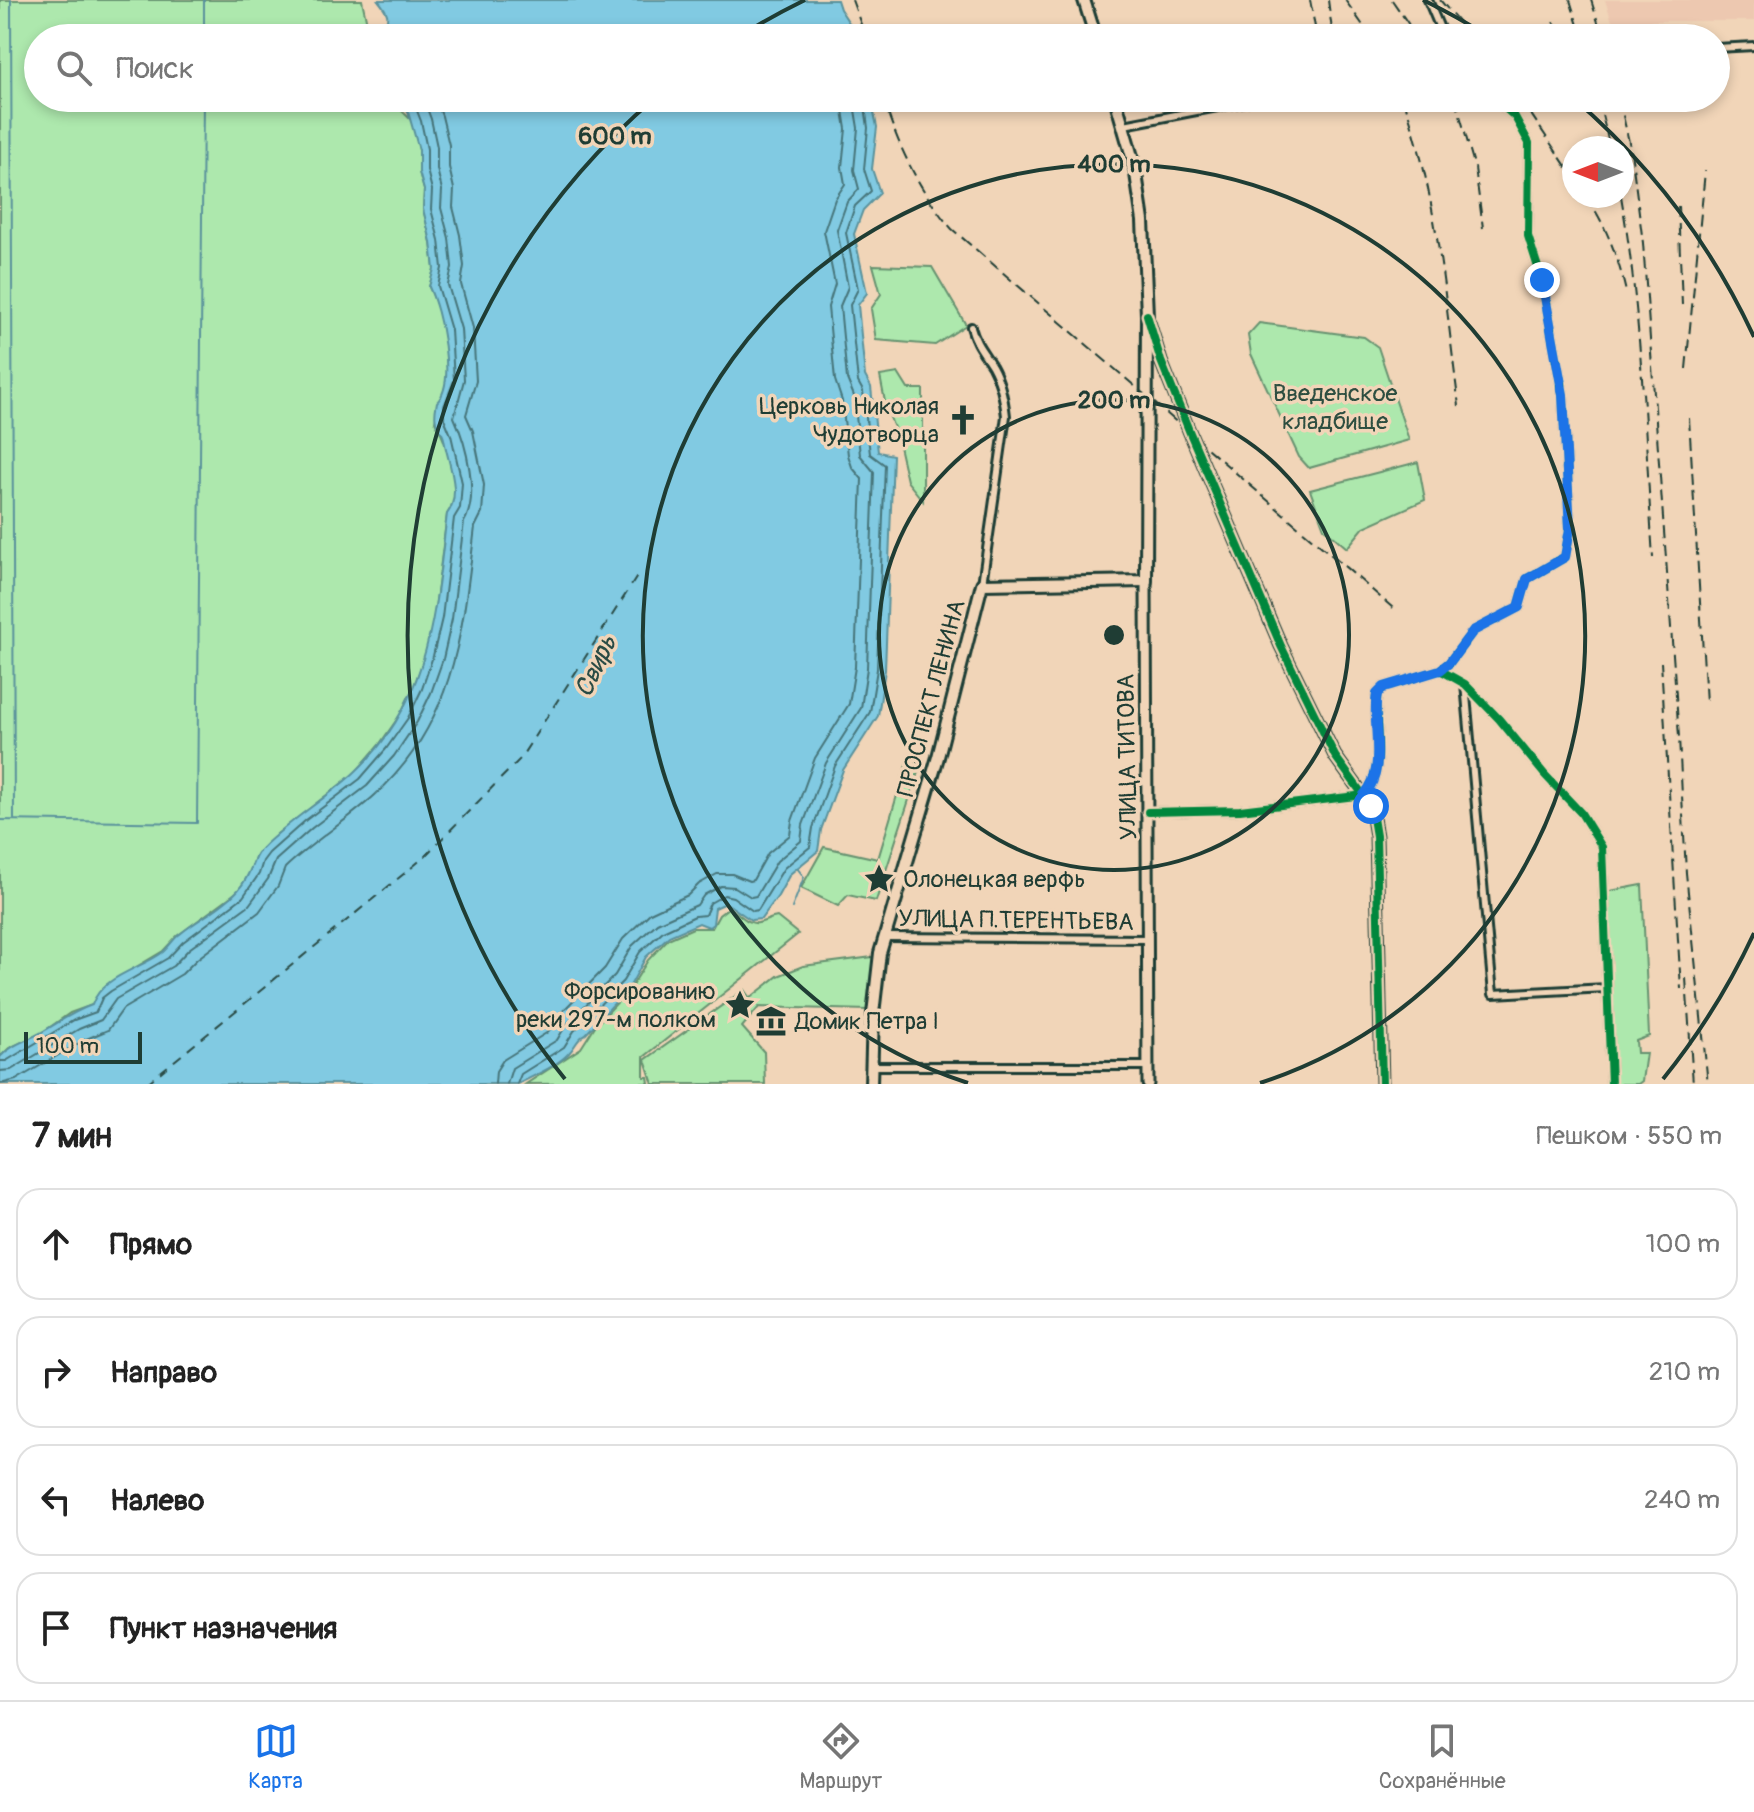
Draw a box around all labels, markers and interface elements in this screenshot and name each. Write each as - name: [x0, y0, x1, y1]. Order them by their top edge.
- search box: [24, 24, 1730, 112]
- icon: search: [52, 46, 96, 90]
- text: Поиск: [116, 50, 194, 87]
- text: 600 m: [578, 122, 652, 151]
- north arrow: [1562, 136, 1634, 208]
- text: 400 m: [1077, 150, 1151, 179]
- route end: [1524, 262, 1560, 298]
- park label: Введенское кладбище: [1273, 379, 1398, 436]
- text: 200 m: [1078, 386, 1150, 415]
- place label: Церковь Николая Чудотворца: [759, 392, 939, 449]
- church icon: Церковь Николая Чудотворца: [946, 403, 980, 437]
- street label: ПРОСПЕКТ ЛЕНИНА: [891, 596, 972, 800]
- centre of rings: [1100, 621, 1128, 649]
- water label: Свирь: [568, 630, 624, 702]
- street label: УЛИЦА ТИТОВА: [1112, 674, 1143, 840]
- route start: [1353, 788, 1389, 824]
- place icon: Олонецкая верфь: [862, 862, 896, 896]
- place label: Олонецкая верфь: [903, 865, 1086, 894]
- street label: УЛИЦА П.ТЕРЕНТЬЕВА: [898, 904, 1134, 937]
- place label: Форсированию реки 297-м полком: [516, 977, 716, 1034]
- place icon: Форсированию реки 297-м полком: [723, 988, 757, 1022]
- museum icon: Домик Петра I: [754, 1004, 788, 1038]
- place label: Домик Петра I: [794, 1007, 939, 1036]
- scale bar: [24, 1028, 142, 1064]
- text: 100 m: [36, 1032, 99, 1060]
- text: 7 мин: [32, 1115, 112, 1158]
- text: Пешком · 550 m: [1536, 1120, 1722, 1152]
- icon: ahead: [34, 1222, 78, 1266]
- text: Прямо: [110, 1226, 192, 1263]
- text: 100 m: [1646, 1228, 1720, 1260]
- icon: right: [34, 1350, 78, 1394]
- text: Направо: [110, 1354, 217, 1391]
- text: 210 m: [1649, 1356, 1720, 1388]
- icon: left: [34, 1478, 78, 1522]
- text: Налево: [110, 1482, 204, 1519]
- text: 240 m: [1644, 1484, 1720, 1516]
- icon: arrive: [34, 1606, 78, 1650]
- text: Пункт назначения: [110, 1610, 337, 1647]
- tab: Карта: [248, 1719, 303, 1795]
- tab: Маршрут: [799, 1719, 882, 1795]
- tab: Сохранённые: [1379, 1719, 1506, 1795]

